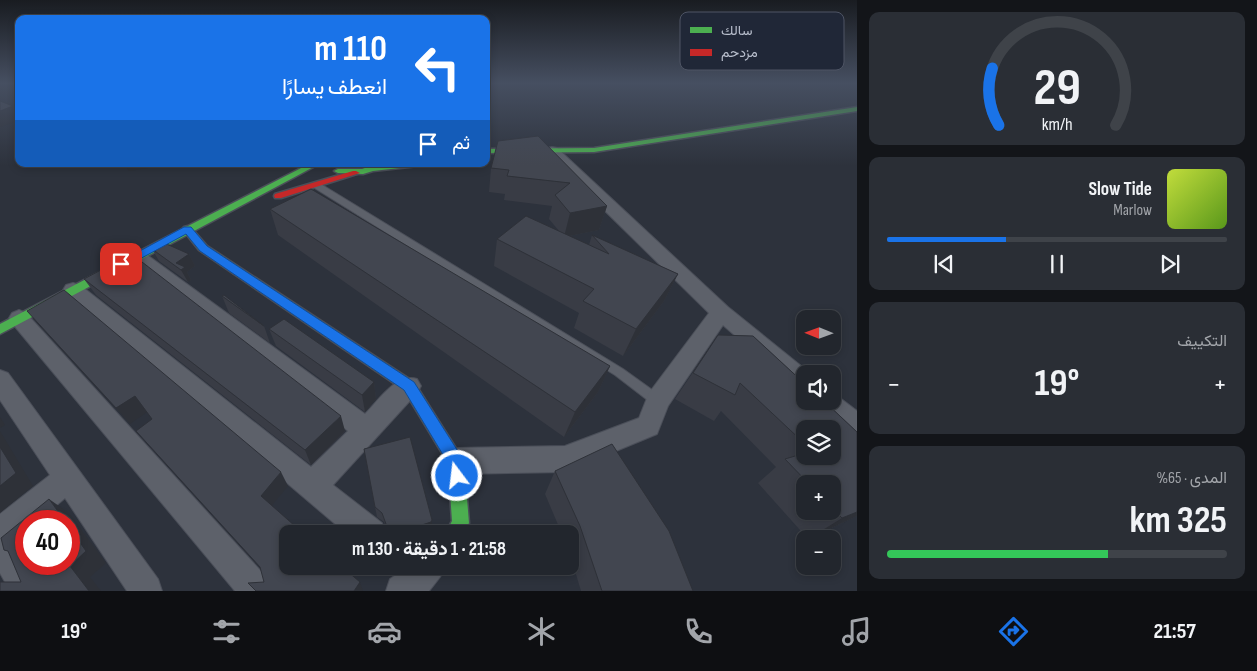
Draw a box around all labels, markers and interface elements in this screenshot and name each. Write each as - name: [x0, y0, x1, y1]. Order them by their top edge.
- legend: [680, 12, 844, 70]
- text: سالك: [721, 22, 752, 39]
- text: 110 m: [314, 28, 387, 71]
- icon: left: [405, 35, 470, 100]
- text: مزدحم: [721, 44, 758, 61]
- text: 29: [1033, 57, 1081, 120]
- text: انعطف يسارًا: [282, 74, 387, 101]
- text: km/h: [1042, 114, 1072, 135]
- icon: arrive: [414, 130, 442, 158]
- text: ثم: [452, 132, 470, 155]
- text: Slow Tide: [1088, 178, 1152, 201]
- text: Marlow: [1113, 201, 1152, 220]
- pin: [100, 243, 142, 285]
- icon: arrive: [107, 250, 135, 278]
- icon: previous: [930, 250, 958, 278]
- icon: pause: [1043, 250, 1071, 278]
- icon: next: [1156, 250, 1184, 278]
- north arrow: [796, 310, 841, 355]
- map controls: [796, 310, 841, 575]
- text: التكييف: [1177, 332, 1227, 351]
- text: 19°: [1035, 361, 1079, 406]
- button: sound: [796, 365, 841, 410]
- text: −: [887, 368, 901, 401]
- text: +: [1213, 368, 1227, 401]
- button: layers: [796, 420, 841, 465]
- position arrow: [430, 449, 482, 501]
- text: المدى · 65%: [1156, 469, 1227, 488]
- button: +: [796, 475, 841, 520]
- text: 325 km: [1129, 498, 1227, 543]
- speed limit sign: 40: [15, 510, 80, 575]
- button: −: [796, 530, 841, 575]
- text: 21:58 · 1 دقيقة · 130 m: [352, 538, 506, 561]
- icon: filters: [209, 614, 244, 649]
- icon: car: [367, 614, 402, 649]
- icon: climate: [524, 614, 559, 649]
- icon: phone: [681, 614, 716, 649]
- icon: music: [839, 614, 874, 649]
- icon: directions: [996, 614, 1031, 649]
- text: 19°: [61, 618, 87, 645]
- text: 21:57: [1153, 618, 1196, 645]

